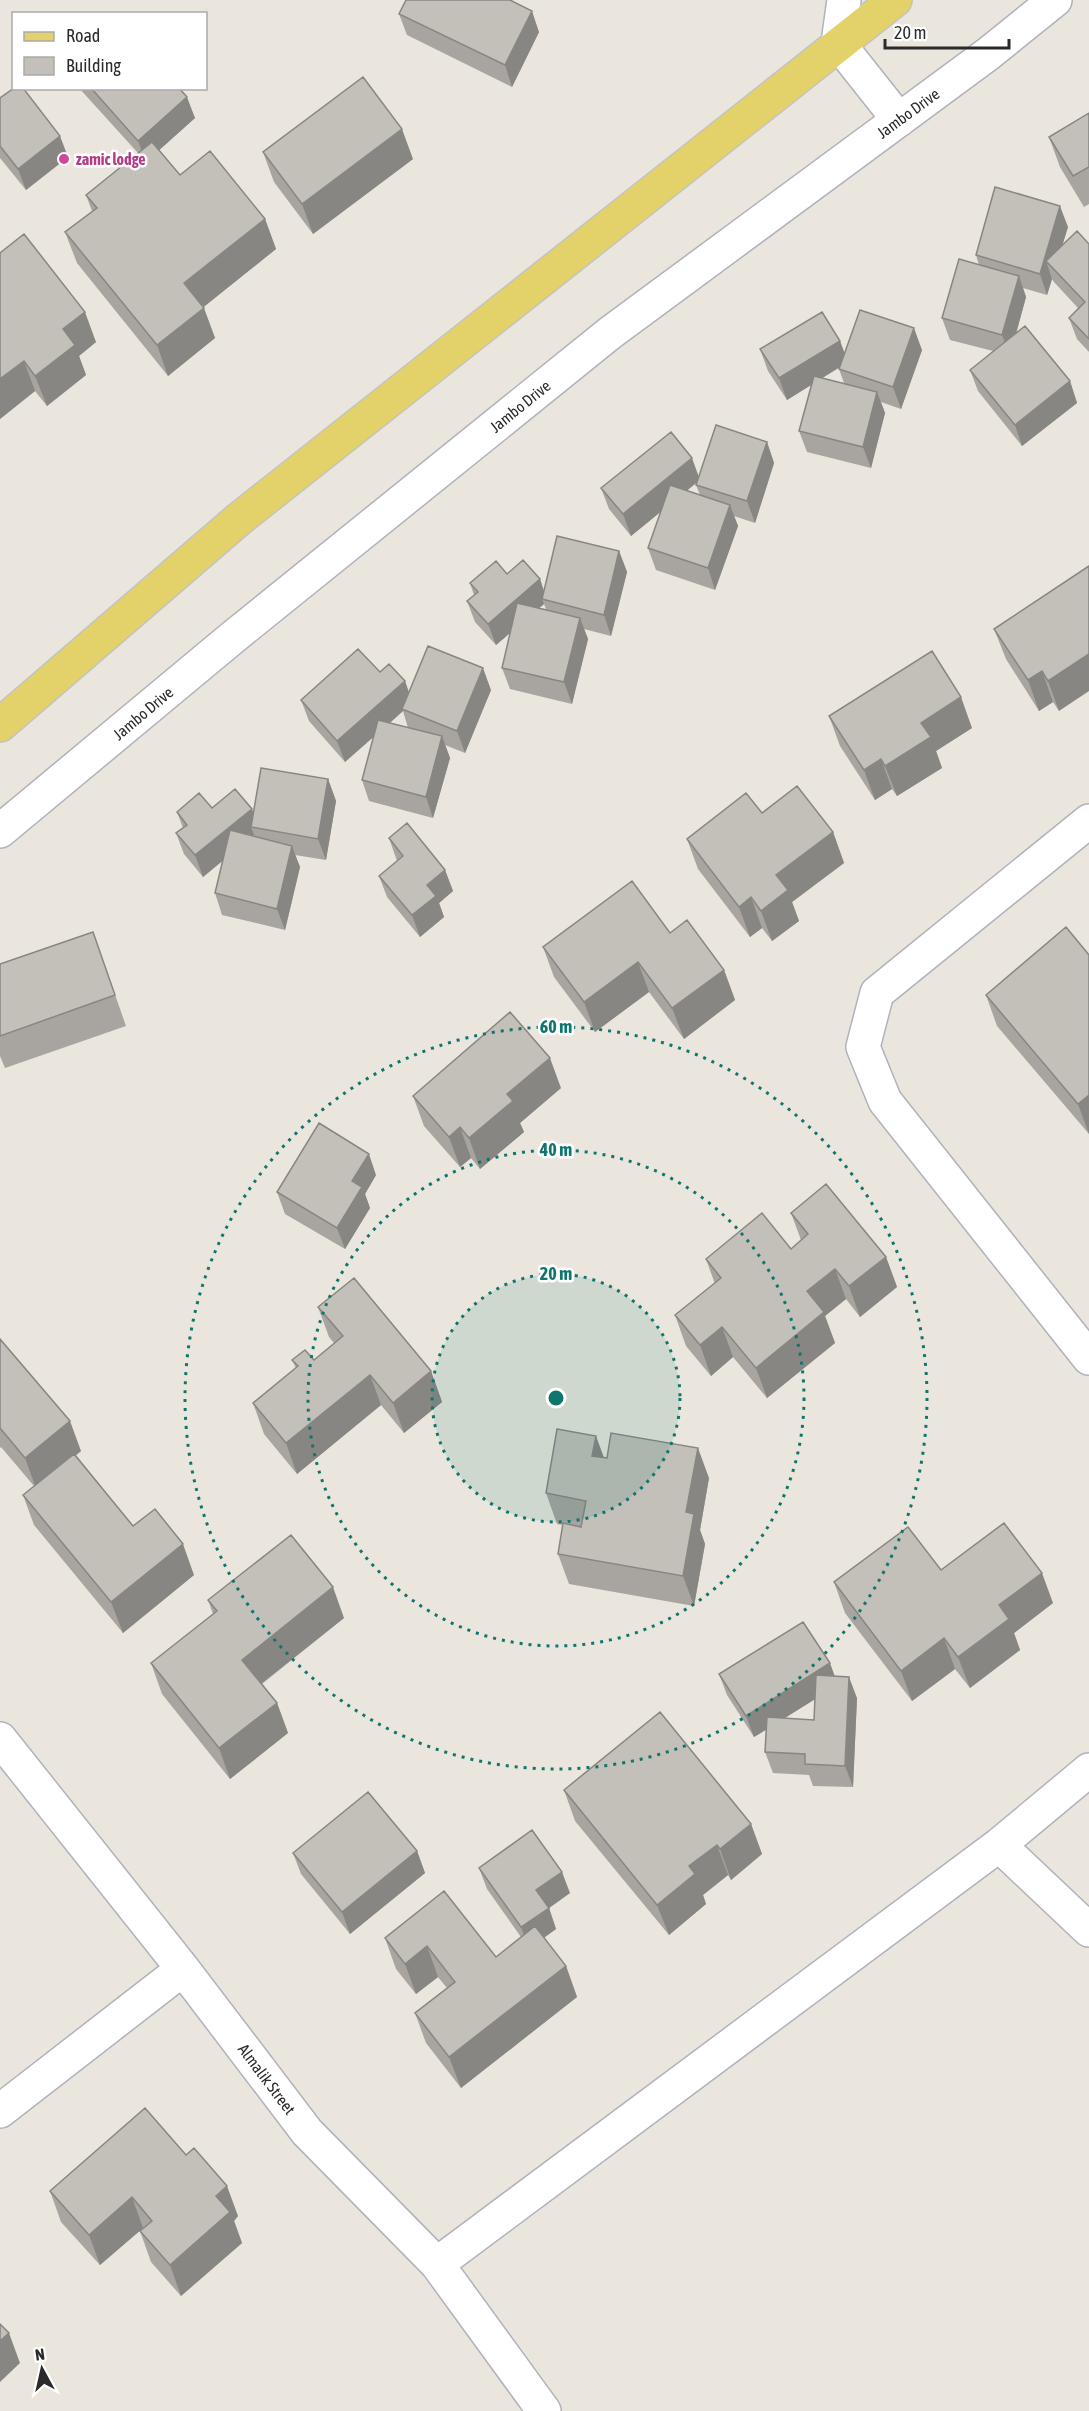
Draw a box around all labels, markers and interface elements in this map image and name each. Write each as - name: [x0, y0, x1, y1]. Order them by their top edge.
- legend: [12, 12, 207, 90]
- scale bar: [885, 12, 1010, 50]
- text: 20 m: [894, 22, 926, 43]
- text: Road: [66, 25, 100, 46]
- text: Building: [66, 55, 121, 76]
- street label: Jambo Drive: [873, 84, 943, 142]
- place label: zamic lodge: [76, 150, 146, 168]
- marker: zamic lodge: [57, 152, 71, 166]
- street label: Jambo Drive: [486, 376, 554, 436]
- street label: Jambo Drive: [109, 683, 177, 743]
- text: 60 m: [540, 1016, 572, 1037]
- text: 40 m: [539, 1139, 572, 1160]
- text: 20 m: [540, 1263, 572, 1284]
- centre of rings: [546, 1388, 566, 1408]
- street label: Almalik Street: [235, 2040, 299, 2118]
- north arrow: [12, 2339, 72, 2399]
- text: N: [34, 2345, 46, 2364]

